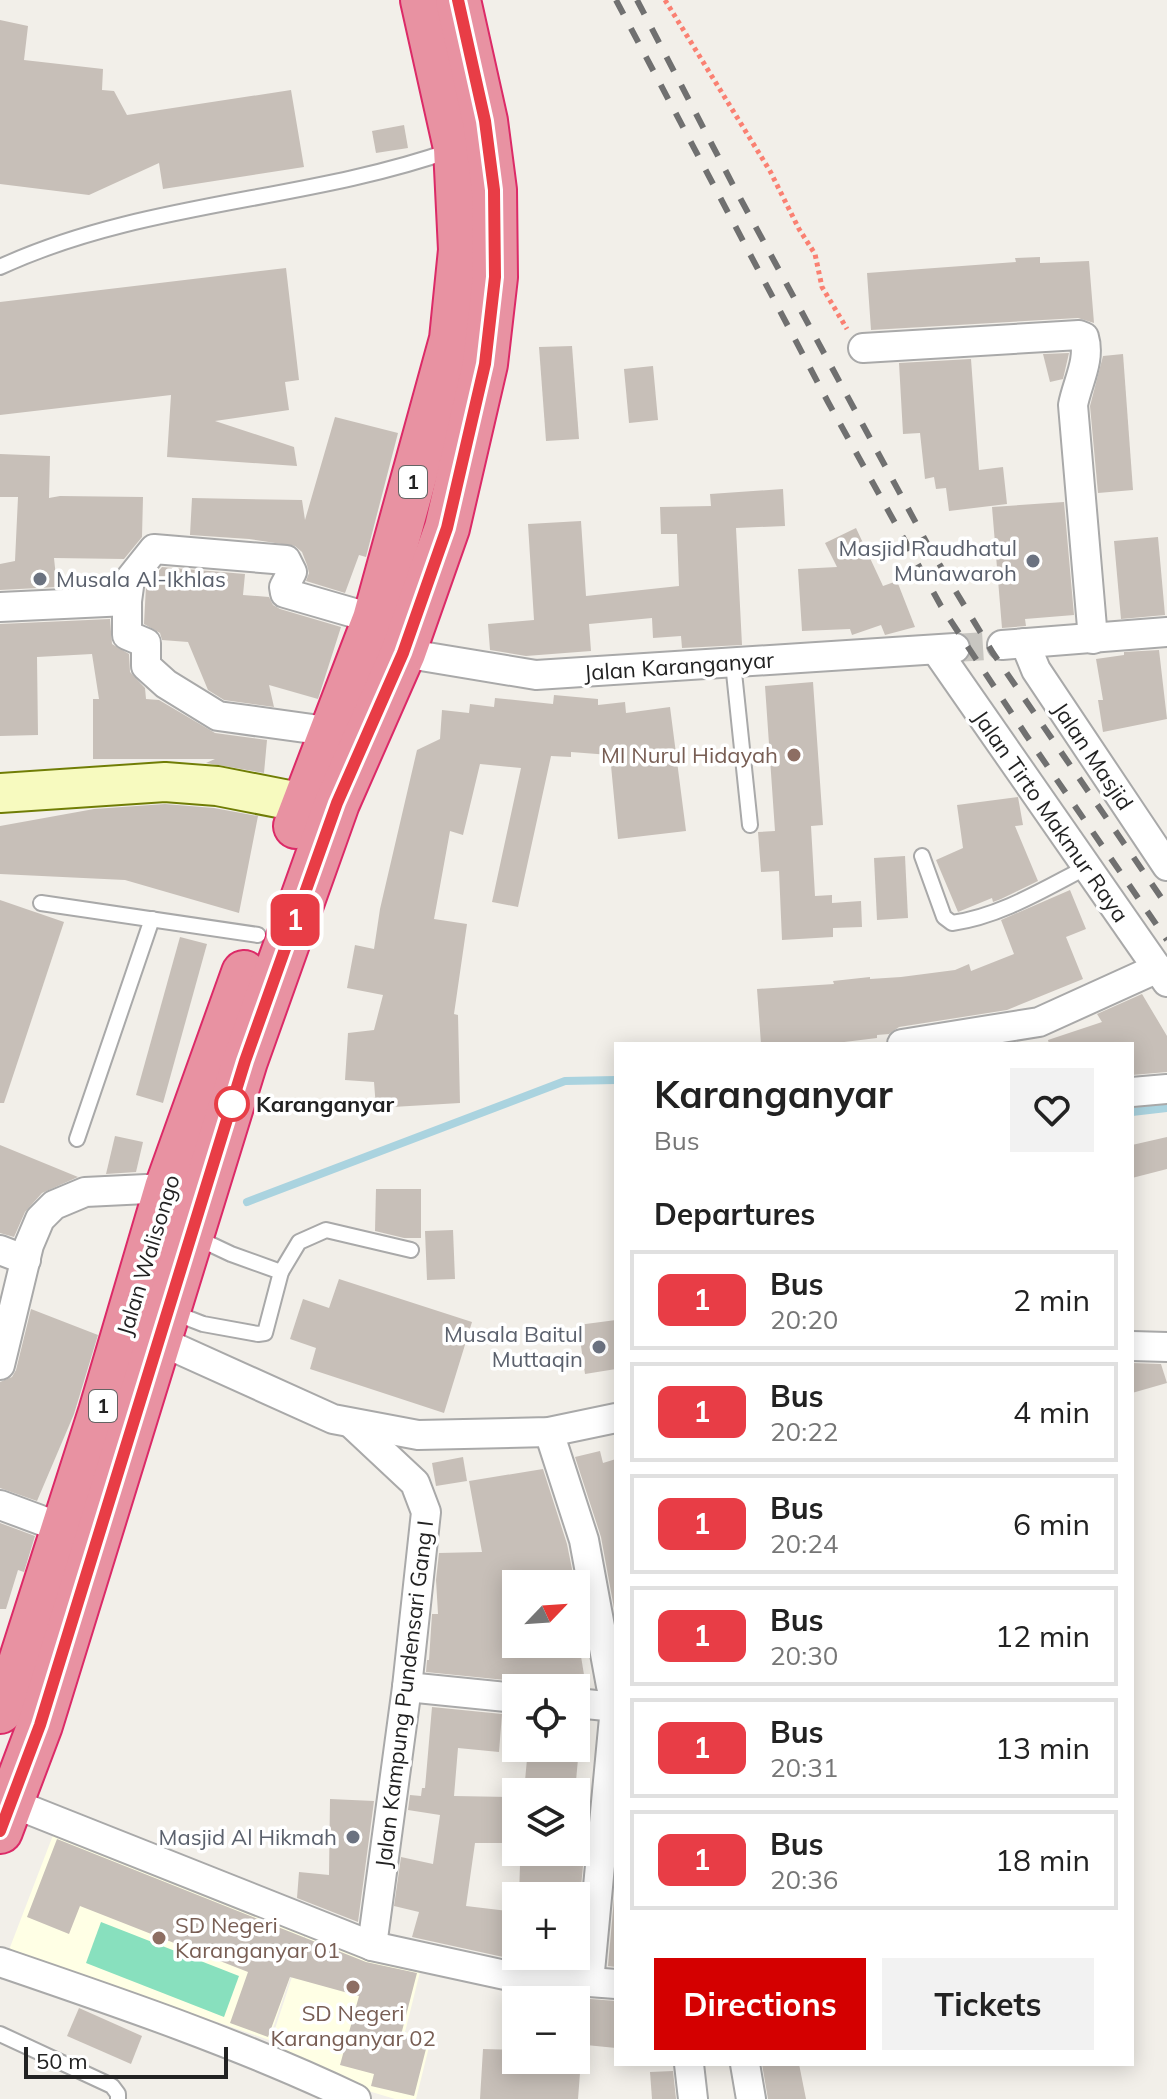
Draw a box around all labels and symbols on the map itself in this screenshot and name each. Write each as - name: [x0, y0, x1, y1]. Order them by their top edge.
- road number: 1: [399, 466, 427, 498]
- place label: Masjid Raudhatul Munawaroh: [839, 534, 1017, 587]
- marker: Masjid Raudhatul Munawaroh: [1024, 552, 1042, 570]
- place label: Musala Al-Ikhlas: [56, 565, 226, 593]
- marker: Musala Al-Ikhlas: [31, 570, 49, 588]
- street label: Jalan Karanganyar: [583, 645, 775, 687]
- street label: Jalan Masjid: [1047, 697, 1139, 815]
- street label: Jalan Tirto Makmur Raya: [967, 705, 1135, 927]
- place label: MI Nurul Hidayah: [601, 741, 778, 769]
- marker: MI Nurul Hidayah: [785, 746, 803, 764]
- line badge: 1: [269, 894, 321, 946]
- marker: Karanganyar: [215, 1087, 249, 1121]
- place label: Karanganyar: [256, 1090, 395, 1118]
- street label: Jalan Walisongo: [110, 1171, 186, 1339]
- place label: Musala Baitul Muttaqin: [444, 1320, 583, 1373]
- marker: Musala Baitul Muttaqin: [590, 1338, 608, 1356]
- road number: 1: [89, 1390, 117, 1422]
- street label: Jalan Kampung Pundensari Gang I: [369, 1519, 439, 1869]
- north arrow: [502, 1570, 590, 1658]
- place label: Masjid Al Hikmah: [159, 1823, 337, 1851]
- marker: Masjid Al Hikmah: [344, 1828, 362, 1846]
- place label: SD Negeri Karanganyar 01: [175, 1911, 340, 1964]
- marker: SD Negeri Karanganyar 01: [150, 1929, 168, 1947]
- marker: SD Negeri Karanganyar 02: [344, 1978, 362, 1996]
- place label: SD Negeri Karanganyar 02: [270, 1999, 436, 2052]
- scale bar: [24, 2043, 228, 2079]

